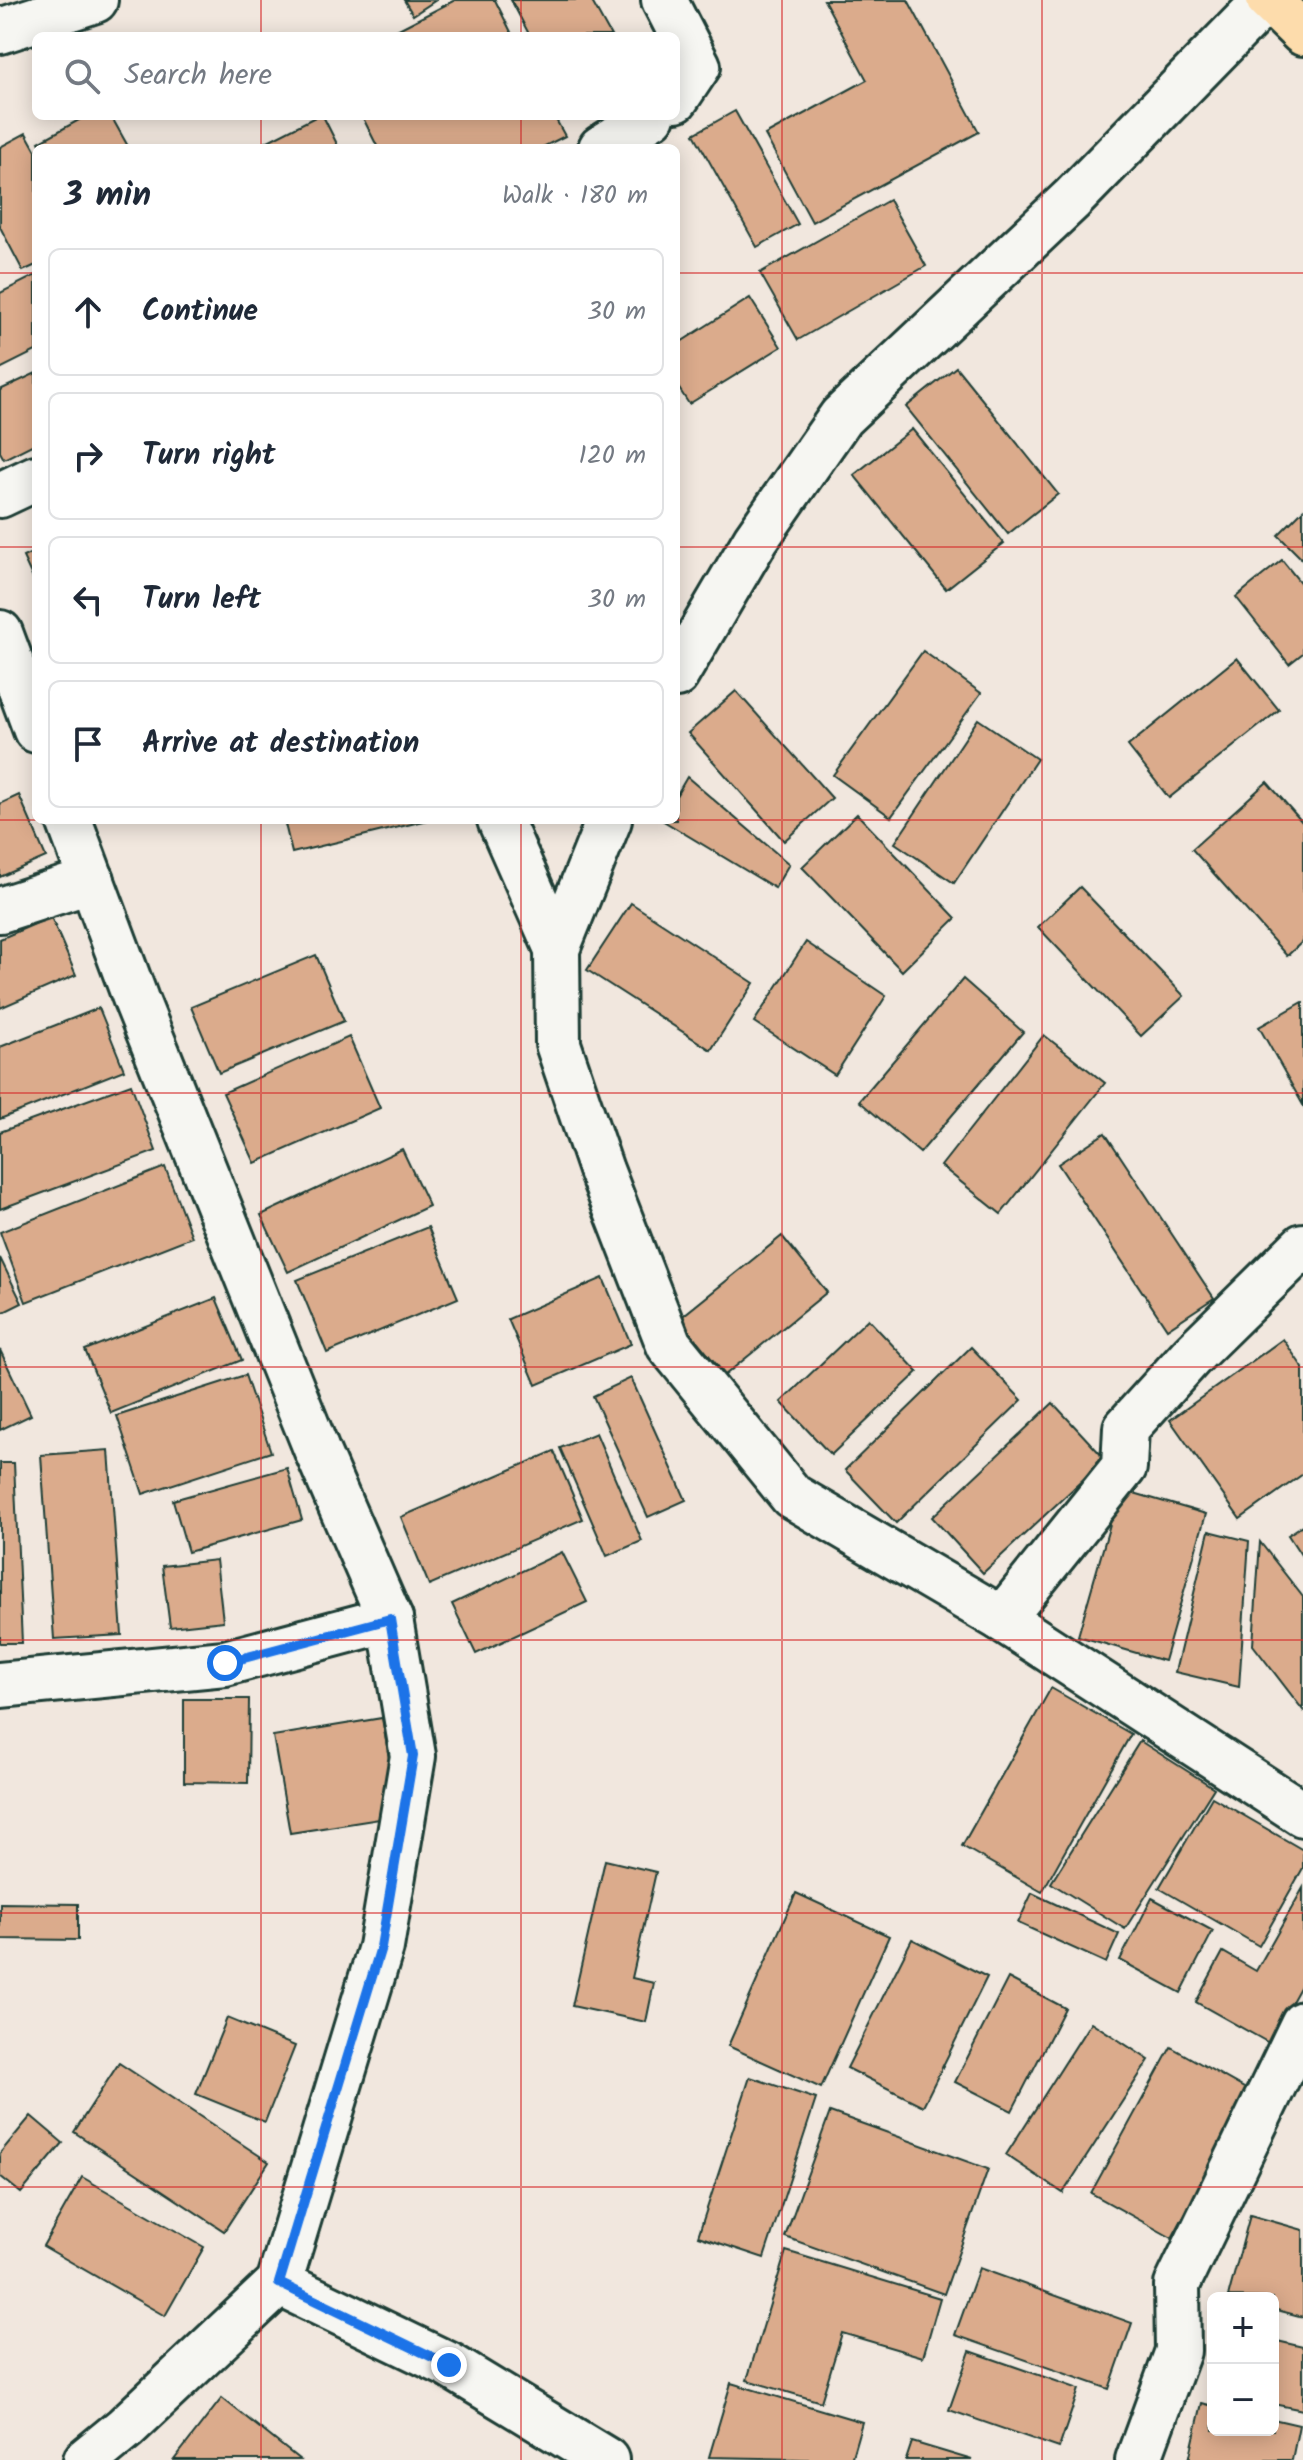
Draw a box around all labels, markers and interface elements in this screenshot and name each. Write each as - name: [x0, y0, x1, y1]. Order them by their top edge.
- search box: [32, 32, 680, 120]
- text: Search here: [124, 52, 272, 100]
- icon: search: [60, 54, 104, 98]
- text: 3 min: [64, 169, 151, 223]
- text: Walk · 180 m: [502, 175, 648, 217]
- text: Continue: [142, 288, 258, 336]
- icon: ahead: [66, 290, 110, 334]
- text: 30 m: [587, 291, 646, 333]
- text: Turn right: [142, 432, 275, 480]
- icon: right: [66, 434, 110, 478]
- text: 120 m: [579, 435, 646, 477]
- text: Turn left: [142, 576, 261, 624]
- icon: left: [66, 578, 110, 622]
- text: 30 m: [587, 579, 646, 621]
- text: Arrive at destination: [142, 720, 419, 768]
- icon: arrive: [66, 722, 110, 766]
- route start: [207, 1645, 243, 1681]
- map controls: [1207, 2292, 1279, 2436]
- button: +: [1207, 2292, 1279, 2364]
- route end: [431, 2347, 467, 2383]
- button: −: [1207, 2364, 1279, 2436]

